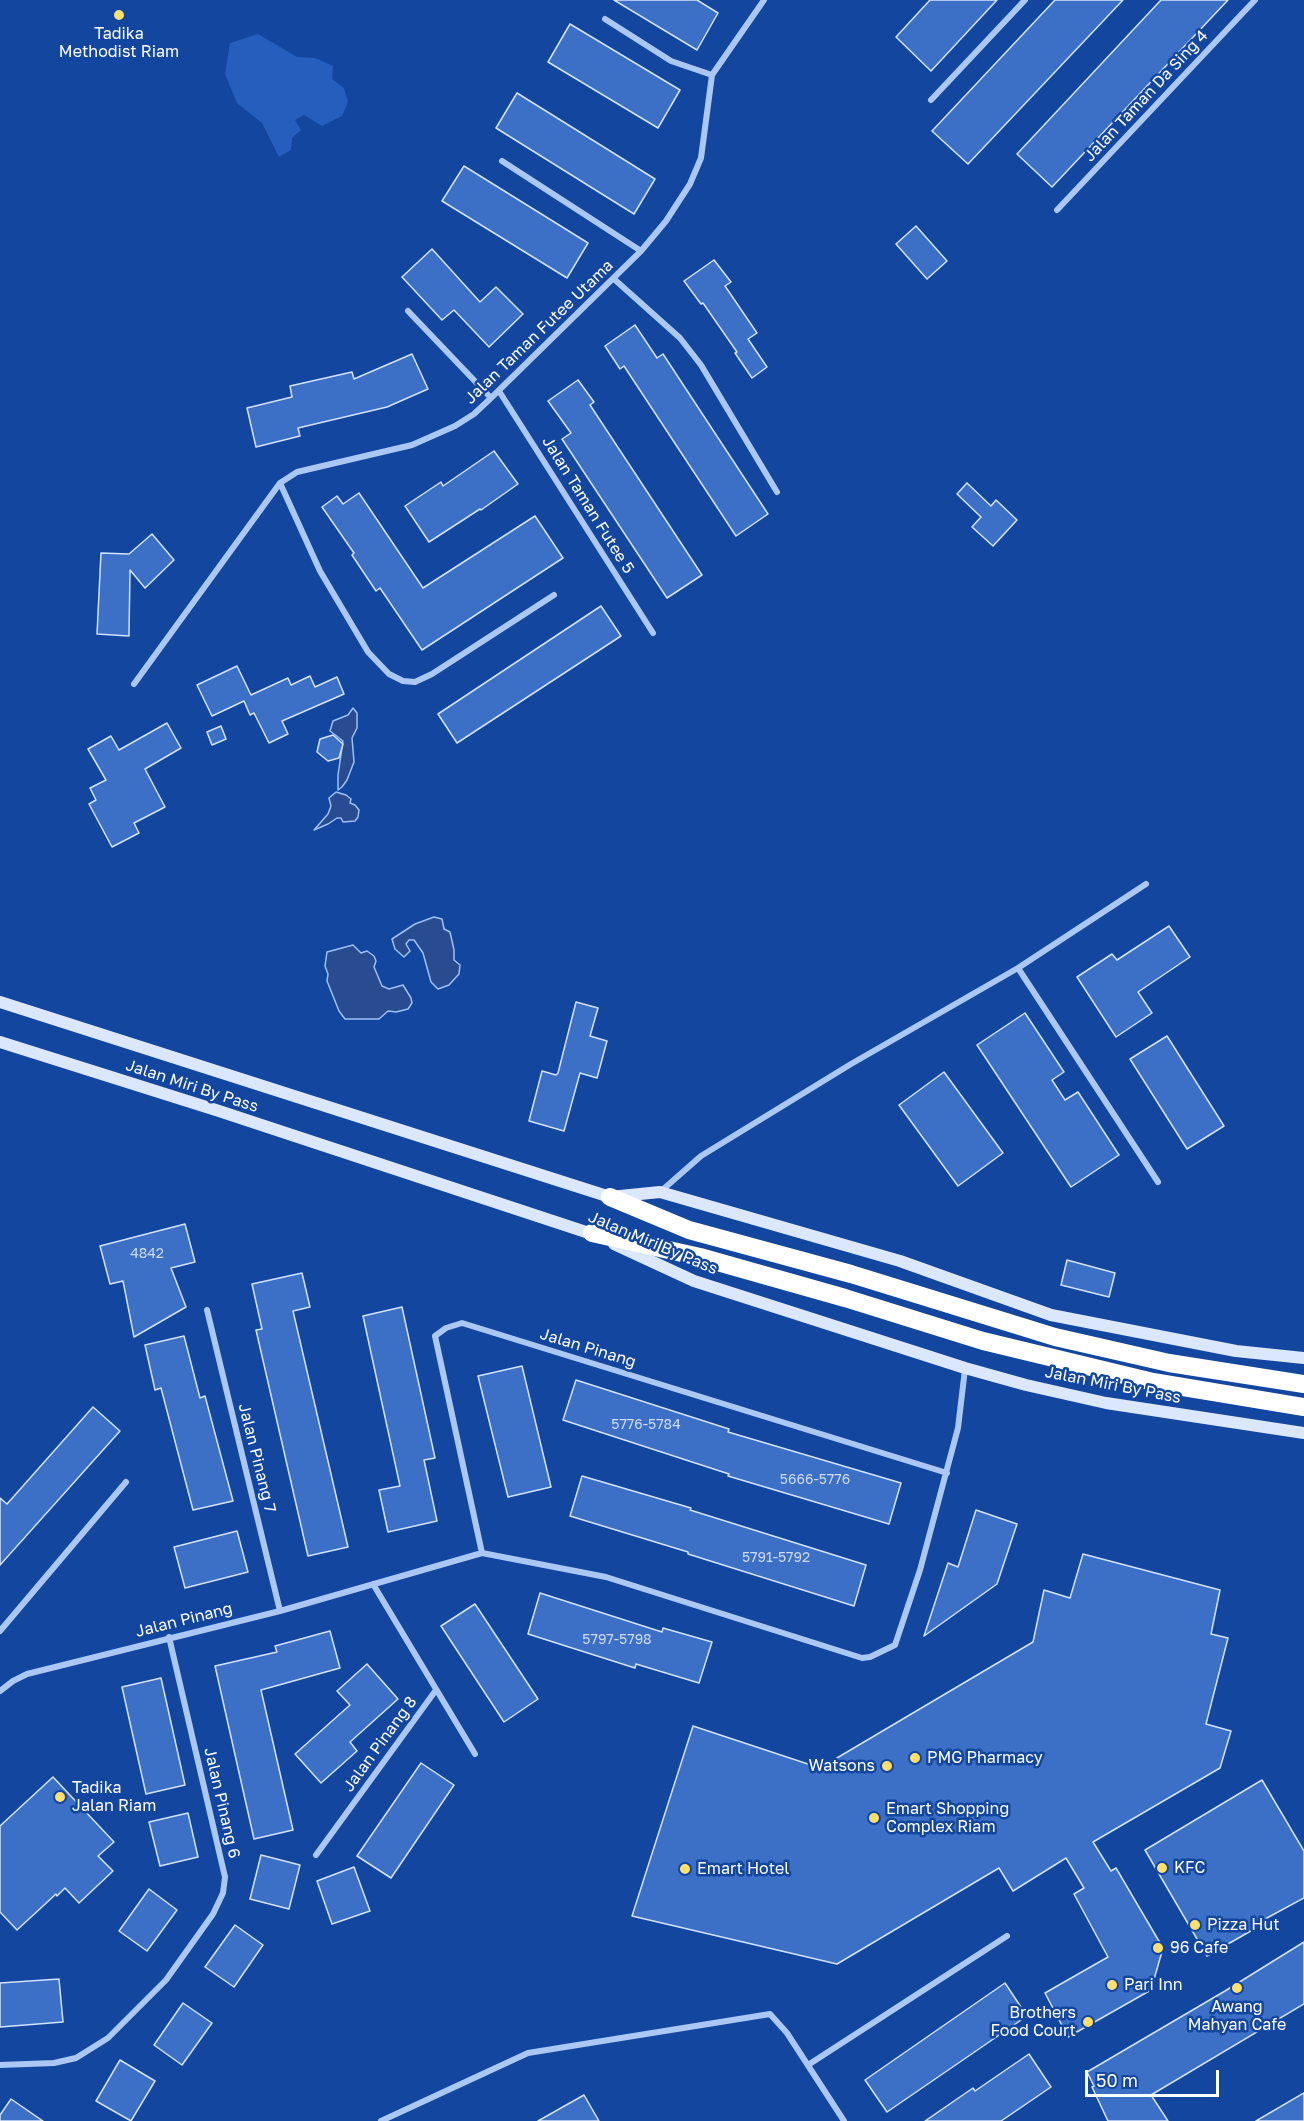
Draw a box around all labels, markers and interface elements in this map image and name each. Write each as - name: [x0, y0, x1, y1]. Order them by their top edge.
- marker: Tadika Methodist Riam: [112, 8, 126, 22]
- place label: Tadika Methodist Riam: [59, 24, 179, 62]
- street label: Jalan Taman Da Sing 4: [1080, 26, 1212, 166]
- street label: Jalan Taman Futee Utama: [461, 256, 617, 408]
- street label: Jalan Taman Futee 5: [538, 433, 638, 577]
- street label: Jalan Miri By Pass: [123, 1055, 261, 1117]
- street label: Jalan Miri By Pass: [586, 1207, 720, 1279]
- house number: 4842: [130, 1246, 164, 1262]
- street label: Jalan Pinang: [538, 1324, 638, 1372]
- street label: Jalan Miri By Pass: [1043, 1362, 1183, 1408]
- street label: Jalan Pinang 7: [234, 1401, 280, 1515]
- house number: 5776-5784: [611, 1417, 681, 1433]
- house number: 5666-5776: [780, 1472, 850, 1488]
- house number: 5791-5792: [742, 1550, 810, 1566]
- street label: Jalan Pinang: [134, 1599, 234, 1641]
- house number: 5797-5798: [582, 1632, 652, 1648]
- street label: Jalan Pinang 8: [339, 1693, 421, 1795]
- street label: Jalan Pinang 6: [200, 1746, 244, 1860]
- place label: PMG Pharmacy: [927, 1748, 1043, 1768]
- marker: PMG Pharmacy: [908, 1751, 922, 1765]
- place label: Watsons: [809, 1756, 875, 1776]
- marker: Watsons: [880, 1759, 894, 1773]
- place label: Tadika Jalan Riam: [72, 1778, 156, 1816]
- marker: Tadika Jalan Riam: [53, 1790, 67, 1804]
- place label: Emart Shopping Complex Riam: [886, 1799, 1009, 1837]
- marker: Emart Shopping Complex Riam: [867, 1811, 881, 1825]
- place label: KFC: [1174, 1858, 1205, 1878]
- place label: Emart Hotel: [697, 1859, 789, 1879]
- marker: KFC: [1155, 1861, 1169, 1875]
- marker: Emart Hotel: [678, 1862, 692, 1876]
- place label: Pizza Hut: [1207, 1915, 1280, 1935]
- marker: Pizza Hut: [1188, 1918, 1202, 1932]
- place label: 96 Cafe: [1170, 1938, 1228, 1958]
- marker: 96 Cafe: [1151, 1941, 1165, 1955]
- place label: Pari Inn: [1124, 1975, 1183, 1995]
- marker: Pari Inn: [1105, 1978, 1119, 1992]
- marker: Awang Mahyan Cafe: [1230, 1981, 1244, 1995]
- place label: Awang Mahyan Cafe: [1188, 1997, 1286, 2035]
- place label: Brothers Food Court: [990, 2003, 1076, 2041]
- marker: Brothers Food Court: [1081, 2015, 1095, 2029]
- scale bar: [1088, 2058, 1222, 2096]
- text: 50 m: [1096, 2069, 1138, 2091]

